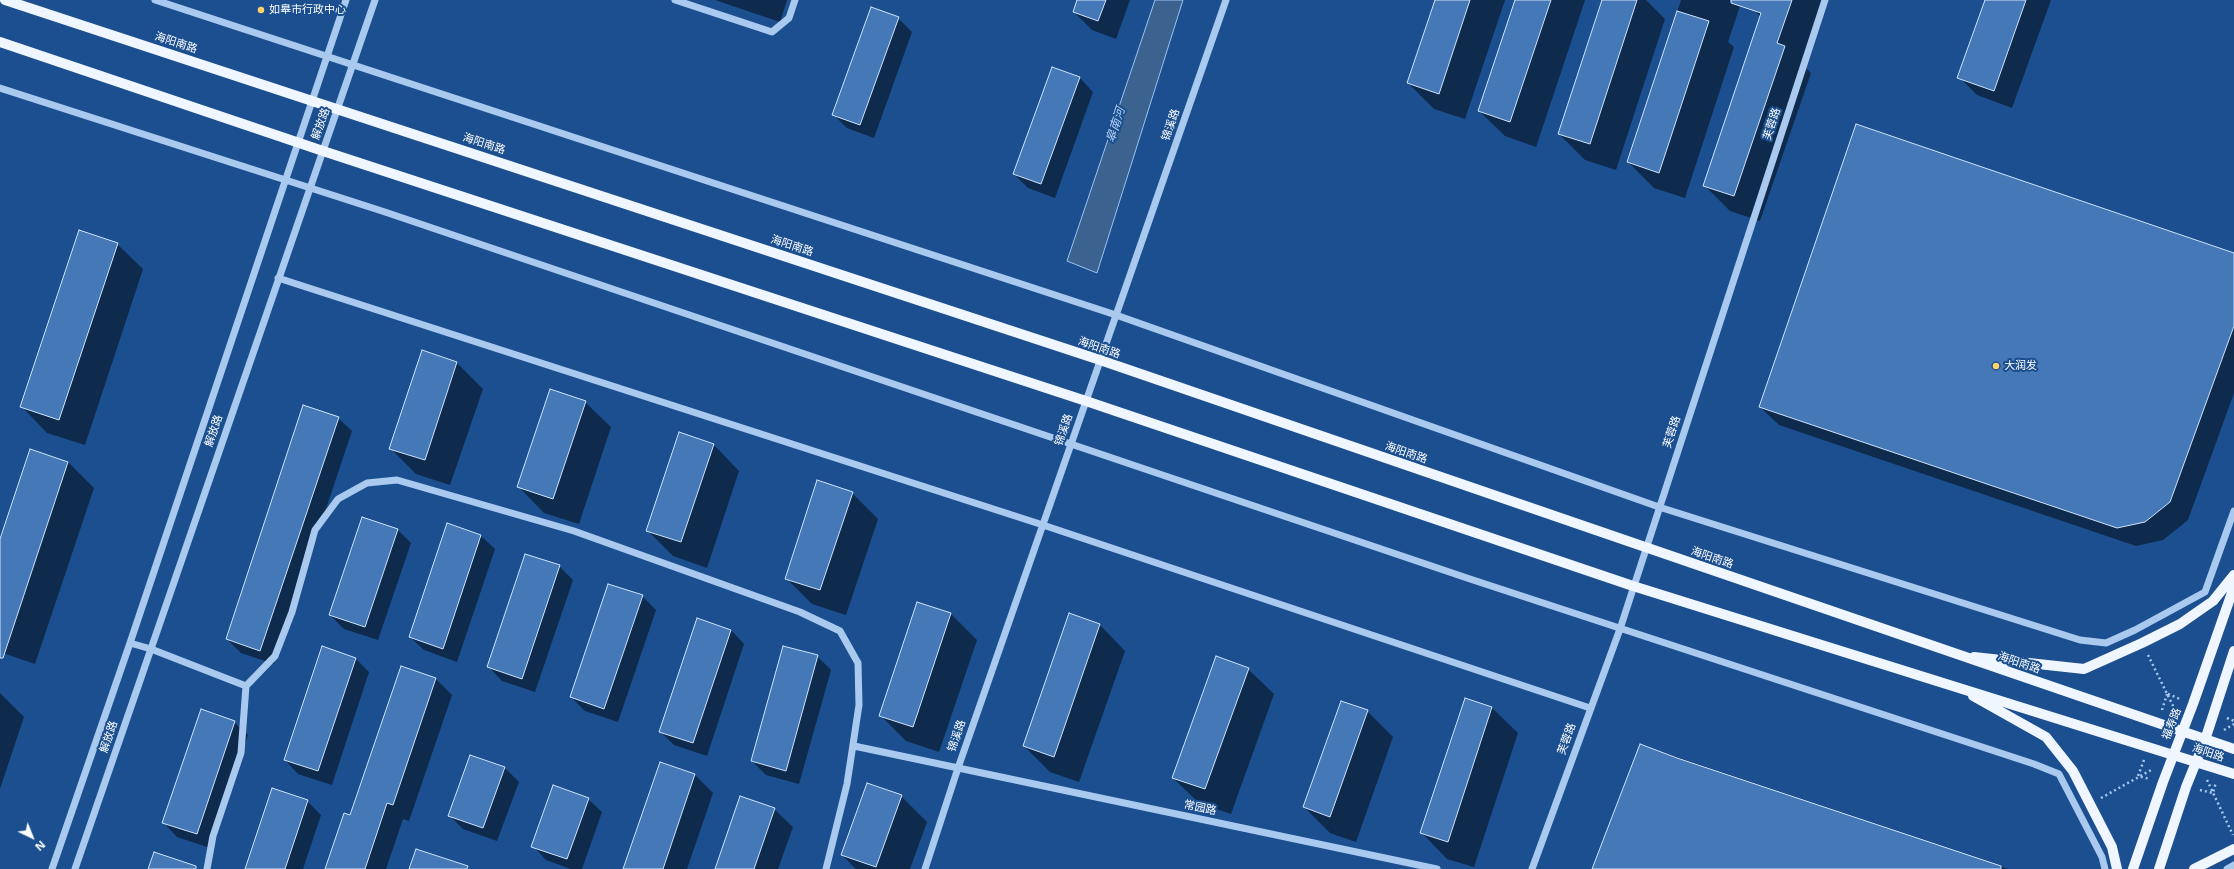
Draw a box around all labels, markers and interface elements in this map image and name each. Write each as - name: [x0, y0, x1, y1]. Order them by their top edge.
- place label: 如皋市行政中心: [269, 3, 346, 17]
- marker: 如皋市行政中心: [256, 5, 266, 15]
- street label: 海阳南路: [153, 30, 199, 56]
- street label: 解放路: [309, 106, 333, 142]
- water label: 皋南河: [1104, 106, 1128, 144]
- street label: 芙蓉路: [1761, 106, 1783, 142]
- street label: 锦溪路: [1159, 107, 1183, 143]
- street label: 海阳南路: [461, 131, 507, 157]
- street label: 海阳南路: [769, 233, 815, 259]
- street label: 海阳南路: [1076, 335, 1122, 361]
- place label: 大润发: [2004, 359, 2037, 373]
- marker: 大润发: [1991, 361, 2001, 371]
- street label: 锦溪路: [1052, 412, 1076, 448]
- street label: 解放路: [202, 413, 226, 449]
- street label: 芙蓉路: [1661, 414, 1683, 450]
- street label: 海阳南路: [1383, 440, 1429, 466]
- street label: 海阳南路: [1689, 545, 1735, 571]
- street label: 海阳南路: [1996, 650, 2042, 676]
- street label: 福寿路: [2160, 706, 2184, 742]
- street label: 锦溪路: [945, 718, 969, 754]
- street label: 解放路: [97, 719, 121, 755]
- street label: 芙蓉路: [1555, 721, 1579, 757]
- street label: 海阳路: [2190, 741, 2226, 765]
- street label: 常园路: [1182, 798, 1218, 818]
- north arrow: [12, 817, 52, 857]
- text: N: [32, 838, 49, 855]

